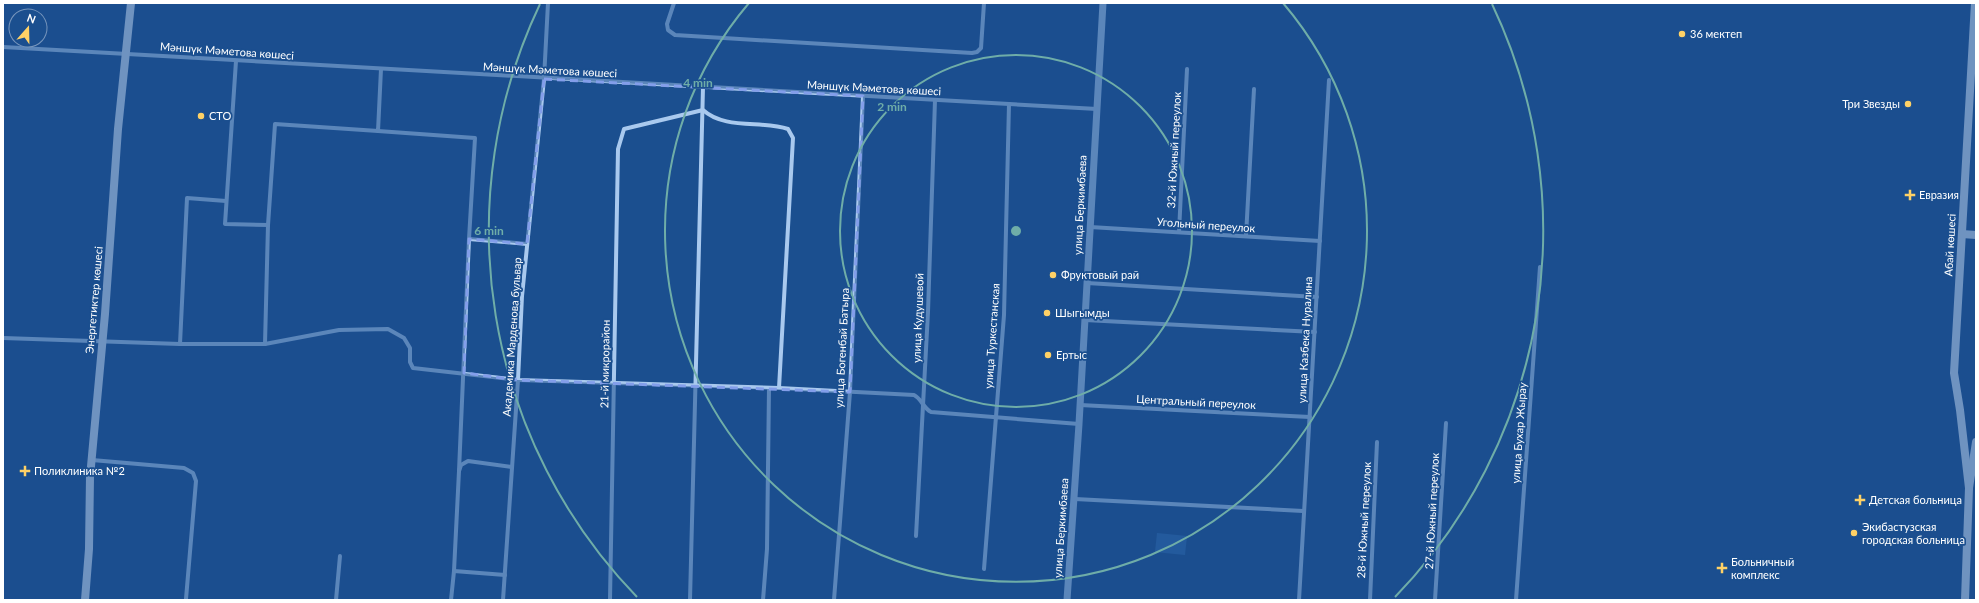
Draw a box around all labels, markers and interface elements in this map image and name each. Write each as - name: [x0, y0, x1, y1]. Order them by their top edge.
- north arrow: [8, 8, 48, 48]
- text: N: [25, 11, 38, 26]
- place label: 36 мектеп: [1690, 27, 1742, 40]
- marker: 36 мектеп: [1677, 29, 1687, 39]
- street label: Мәншүк Мәметова көшесі: [160, 39, 295, 62]
- street label: Мәншүк Мәметова көшесі: [483, 59, 618, 80]
- text: 4 min: [683, 75, 713, 90]
- street label: Мәншүк Мәметова көшесі: [807, 77, 942, 98]
- street label: 32-й Южный переулок: [1164, 91, 1183, 209]
- place label: Три Звезды: [1842, 97, 1900, 110]
- text: 2 min: [877, 99, 907, 114]
- marker: Три Звезды: [1903, 99, 1913, 109]
- place label: СТО: [209, 109, 231, 122]
- marker: СТО: [196, 111, 206, 121]
- street label: улица Беркимбаева: [1070, 155, 1089, 255]
- place label: Евразия: [1919, 188, 1959, 201]
- marker: Евразия: [1904, 189, 1916, 201]
- street label: Абай көшесі: [1941, 213, 1958, 277]
- street label: Угольный переулок: [1156, 215, 1256, 234]
- text: 6 min: [474, 223, 504, 238]
- centre of rings: [1009, 224, 1023, 238]
- street label: Энергетиктер көшесі: [82, 245, 105, 354]
- street label: Академика Марденова бульвар: [499, 257, 524, 417]
- place label: Фруктовый рай: [1061, 268, 1139, 281]
- marker: Фруктовый рай: [1048, 270, 1058, 280]
- street label: улица Кудушевой: [909, 273, 926, 363]
- street label: улица Казбека Нуралина: [1295, 276, 1314, 404]
- street label: улица Туркестанская: [981, 283, 1002, 389]
- street label: улица Богенбай Батыра: [832, 287, 851, 408]
- place label: Шыгымды: [1055, 306, 1110, 319]
- marker: Шыгымды: [1042, 308, 1052, 318]
- street label: 21-й микрорайон: [597, 320, 612, 408]
- place label: Ертыс: [1056, 348, 1087, 361]
- marker: Ертыс: [1043, 350, 1053, 360]
- street label: улица Бухар Жырау: [1508, 382, 1529, 484]
- street label: Центральный переулок: [1136, 392, 1256, 411]
- street label: 27-й Южный переулок: [1422, 452, 1441, 570]
- street label: 28-й Южный переулок: [1354, 461, 1373, 579]
- place label: Поликлиника №2: [34, 464, 125, 477]
- marker: Поликлиника №2: [19, 465, 31, 477]
- street label: улица Беркимбаева: [1051, 478, 1070, 578]
- place label: Детская больница: [1869, 493, 1962, 506]
- marker: Детская больница: [1854, 494, 1866, 506]
- place label: Экибастузская городская больница: [1862, 520, 1965, 546]
- marker: Экибастузская городская больница: [1849, 528, 1859, 538]
- place label: Больничный комплекс: [1731, 555, 1794, 581]
- marker: Больничный комплекс: [1716, 562, 1728, 574]

